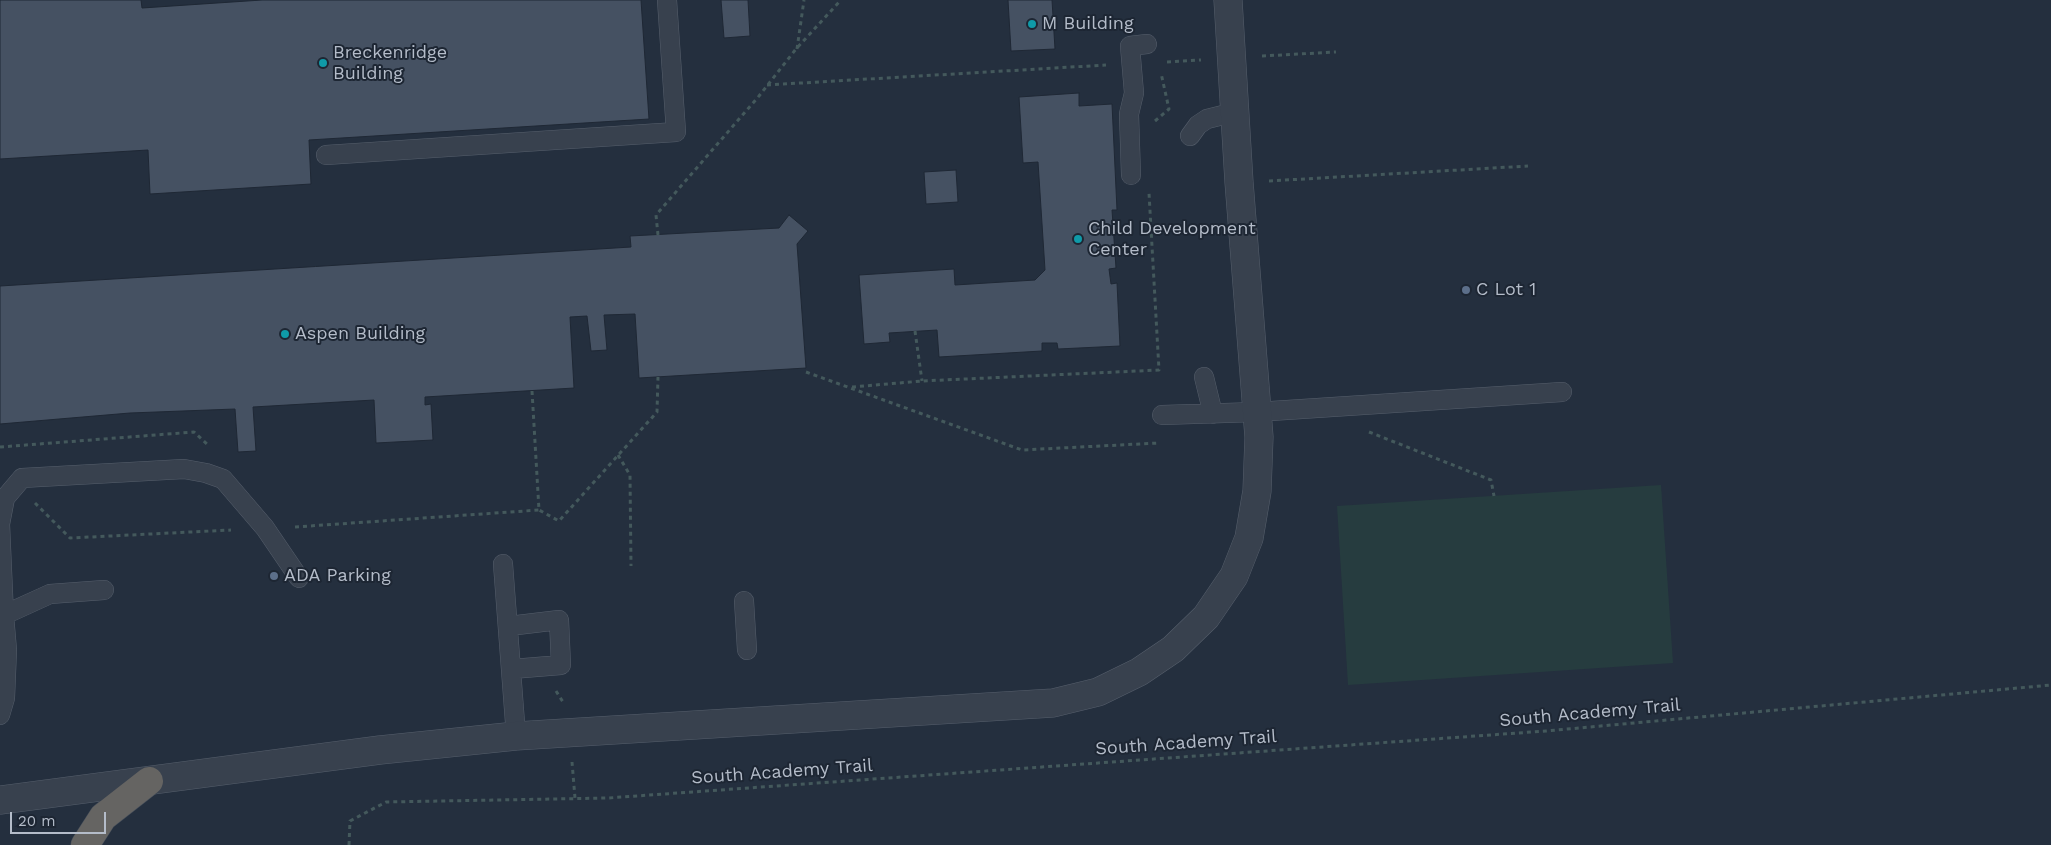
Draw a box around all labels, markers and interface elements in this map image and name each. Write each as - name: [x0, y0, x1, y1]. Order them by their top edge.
- place label: M Building: [1042, 13, 1133, 35]
- marker: M Building: [1026, 18, 1038, 30]
- place label: Breckenridge Building: [333, 42, 447, 84]
- marker: Breckenridge Building: [317, 57, 329, 69]
- place label: Child Development Center: [1088, 218, 1256, 260]
- marker: Child Development Center: [1072, 233, 1084, 245]
- place label: C Lot 1: [1476, 279, 1536, 301]
- marker: C Lot 1: [1460, 284, 1472, 296]
- place label: Aspen Building: [295, 323, 425, 345]
- marker: Aspen Building: [279, 328, 291, 340]
- place label: ADA Parking: [284, 565, 391, 587]
- marker: ADA Parking: [268, 570, 280, 582]
- street label: South Academy Trail: [1499, 694, 1681, 732]
- street label: South Academy Trail: [1095, 726, 1277, 760]
- street label: South Academy Trail: [691, 755, 873, 789]
- scale bar: [12, 802, 109, 834]
- text: 20 m: [18, 812, 56, 830]

